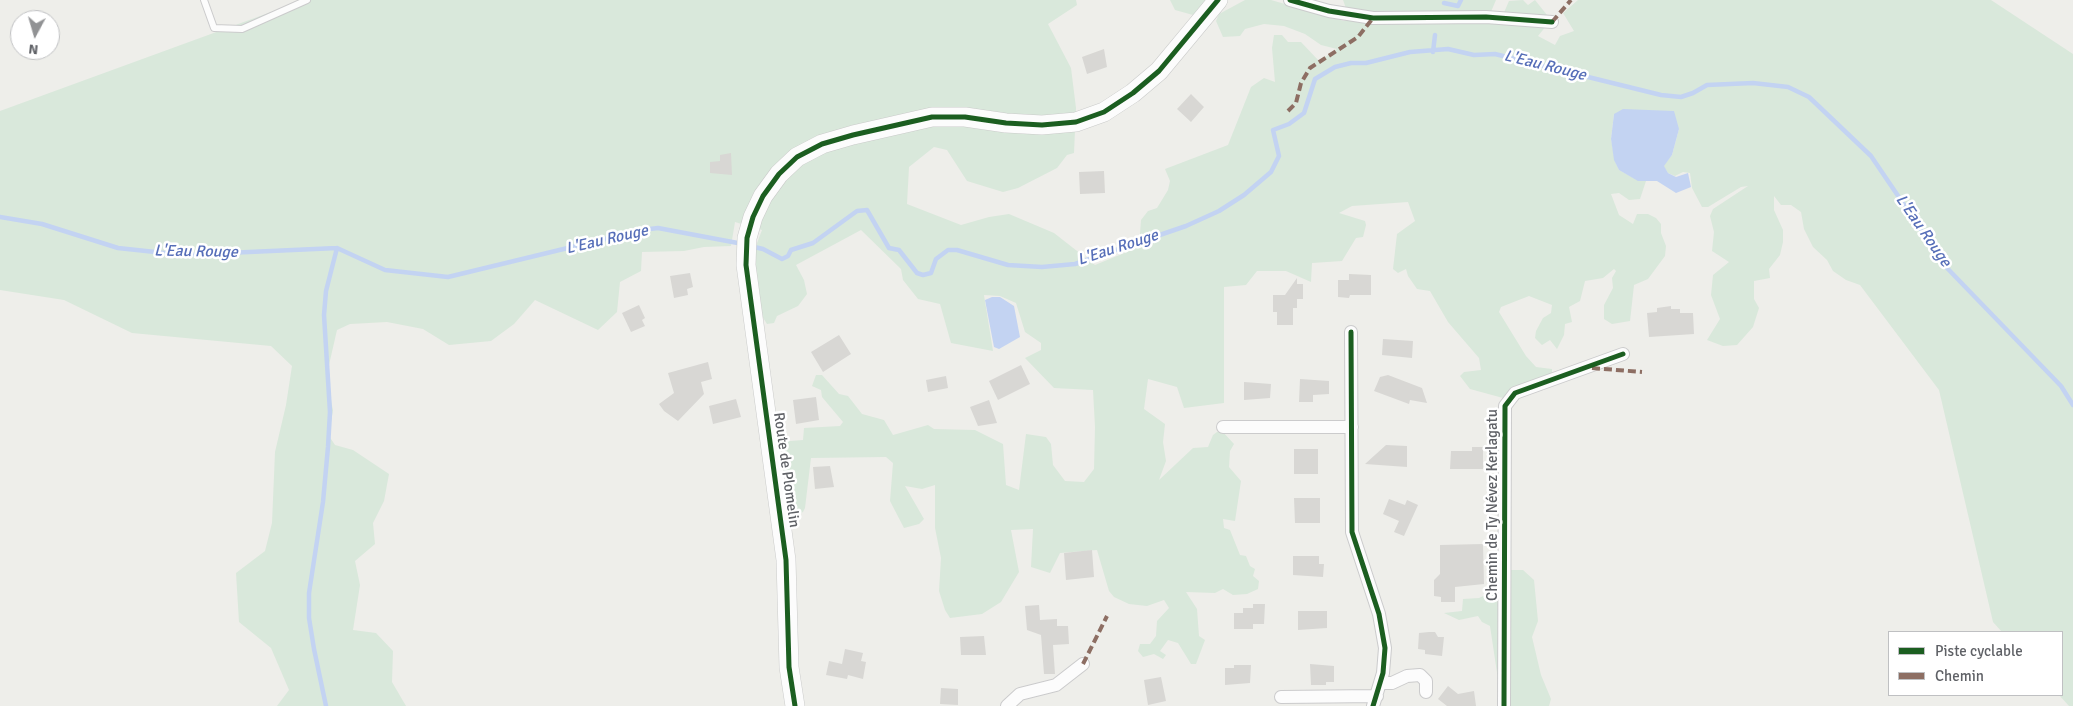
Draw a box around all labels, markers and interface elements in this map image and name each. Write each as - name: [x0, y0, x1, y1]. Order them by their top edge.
- north arrow: [10, 10, 60, 60]
- text: N: [28, 40, 39, 58]
- water label: L'Eau Rouge: [1502, 47, 1588, 85]
- water label: L'Eau Rouge: [1891, 191, 1955, 271]
- water label: L'Eau Rouge: [564, 221, 650, 259]
- water label: L'Eau Rouge: [1075, 226, 1161, 270]
- water label: L'Eau Rouge: [154, 242, 238, 262]
- street label: Chemin de Ty Névez Kerlagatu: [1484, 409, 1502, 601]
- street label: Route de Plomelin: [769, 411, 803, 529]
- legend: [1888, 631, 2063, 696]
- text: Piste cyclable: [1935, 642, 2023, 660]
- text: Chemin: [1935, 667, 1984, 685]

